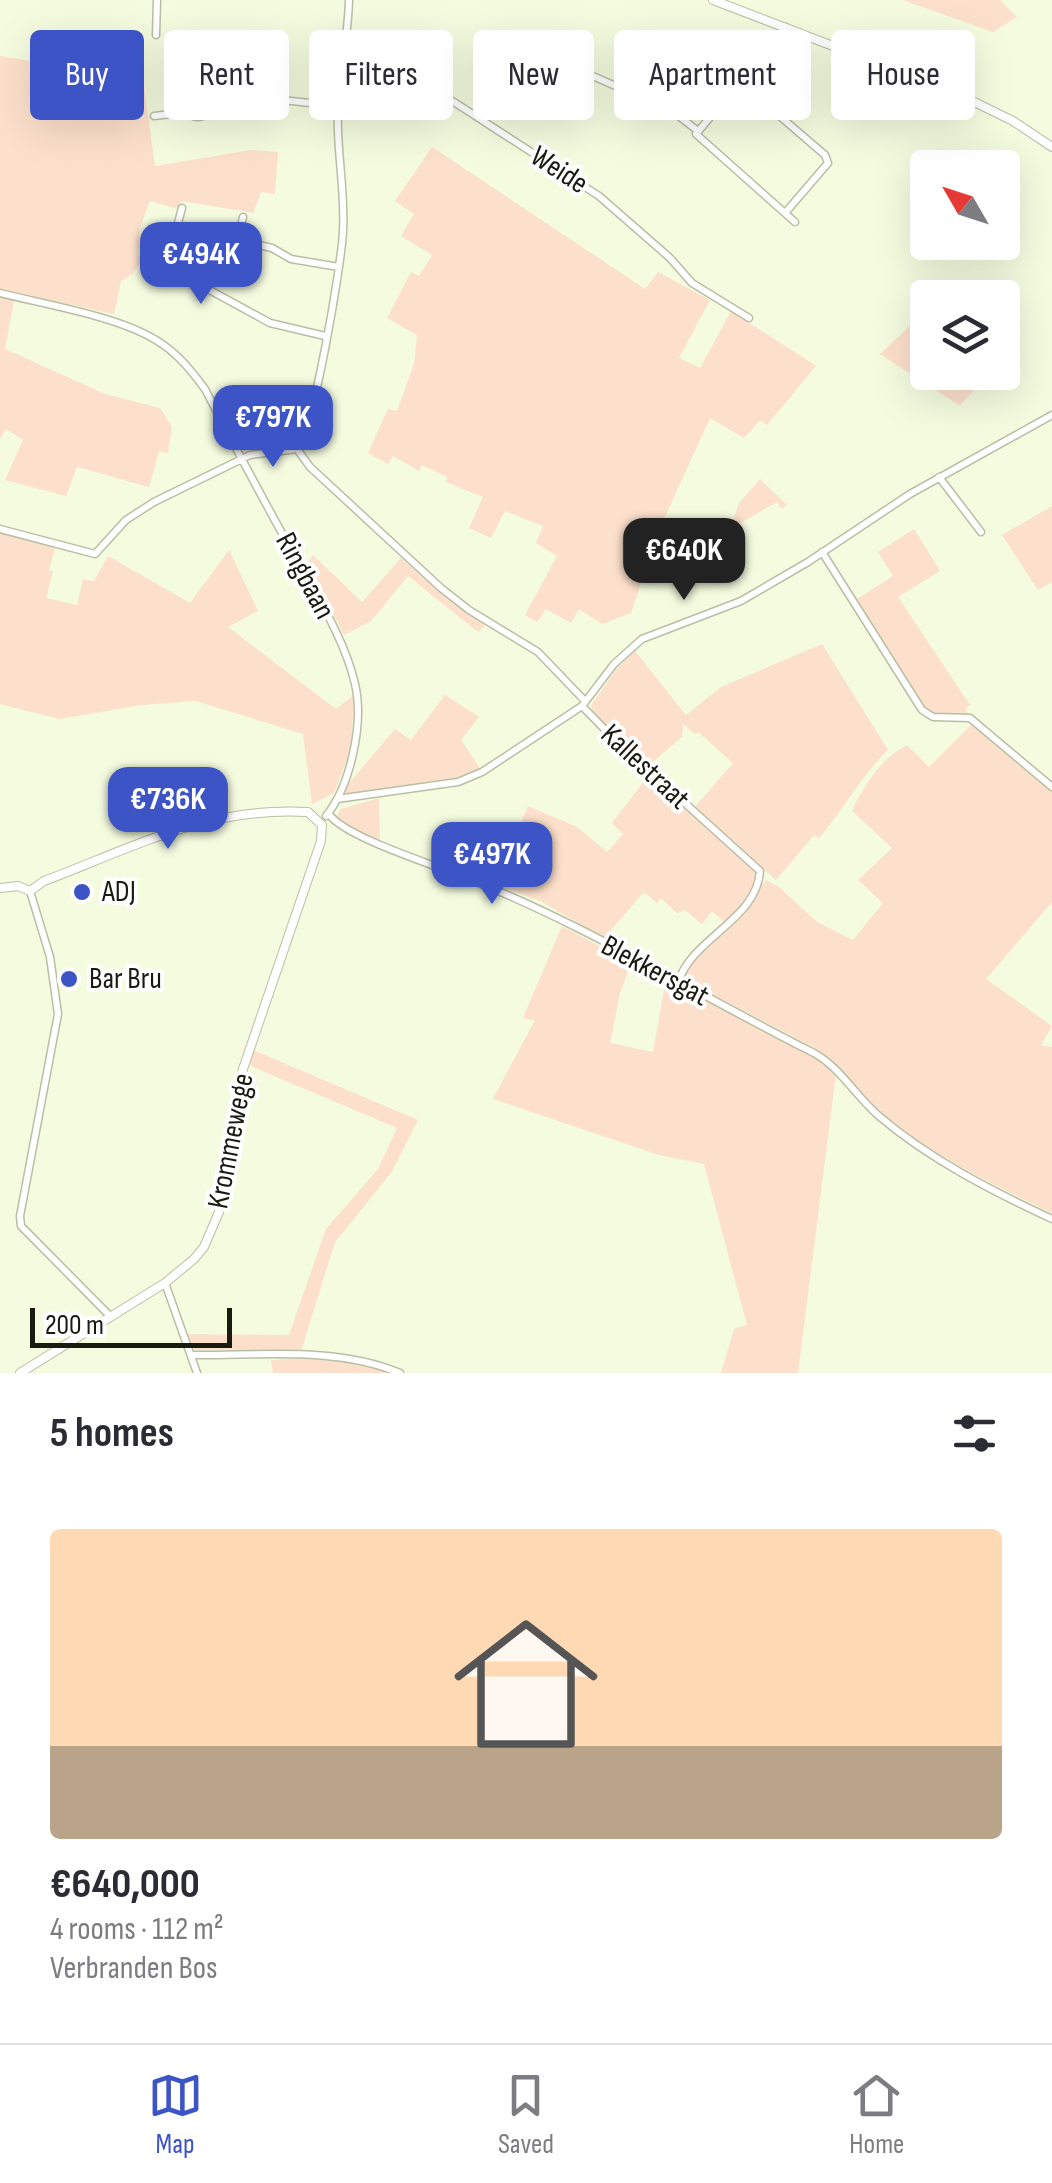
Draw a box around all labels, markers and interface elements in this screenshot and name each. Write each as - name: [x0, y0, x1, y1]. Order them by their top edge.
- chip: Buy: [30, 30, 144, 120]
- chip: Rent: [164, 30, 289, 120]
- chip: Filters: [309, 30, 453, 120]
- chip: New: [473, 30, 594, 120]
- chip: Apartment: [614, 30, 811, 120]
- chip: House: [831, 30, 975, 120]
- street label: Weide: [524, 138, 594, 202]
- north arrow: [910, 150, 1020, 260]
- map controls: [910, 150, 1020, 390]
- pin: €494K: [131, 222, 271, 307]
- text: €494K: [162, 235, 240, 274]
- button: layers: [910, 280, 1020, 390]
- pin: €797K: [203, 385, 343, 470]
- text: €797K: [235, 398, 311, 437]
- pin: €640K: [614, 518, 754, 603]
- street label: Ringbaan: [267, 527, 343, 625]
- text: €640K: [645, 531, 723, 570]
- street label: Kallestraat: [593, 717, 697, 817]
- pin: €736K: [98, 767, 238, 852]
- text: €736K: [130, 780, 206, 819]
- pin: €497K: [422, 822, 562, 907]
- text: €497K: [453, 835, 531, 874]
- place label: ADJ: [101, 874, 136, 910]
- marker: ADJ: [71, 881, 93, 903]
- street label: Blekkersgat: [595, 928, 715, 1014]
- place label: Bar Bru: [89, 961, 162, 997]
- marker: Bar Bru: [58, 968, 80, 990]
- street label: Krommewege: [200, 1070, 262, 1212]
- scale bar: [30, 1303, 232, 1348]
- text: 200 m: [45, 1309, 104, 1342]
- icon: filters: [947, 1406, 1002, 1461]
- text: 5 homes: [50, 1408, 174, 1459]
- icon: home: [436, 1594, 616, 1774]
- text: €640,000: [50, 1859, 200, 1910]
- text: 4 rooms · 112 m²: [50, 1910, 224, 1949]
- text: Verbranden Bos: [50, 1949, 217, 1988]
- tab: Map: [148, 2068, 203, 2161]
- tab: Saved: [498, 2068, 554, 2161]
- tab: Home: [849, 2068, 904, 2161]

